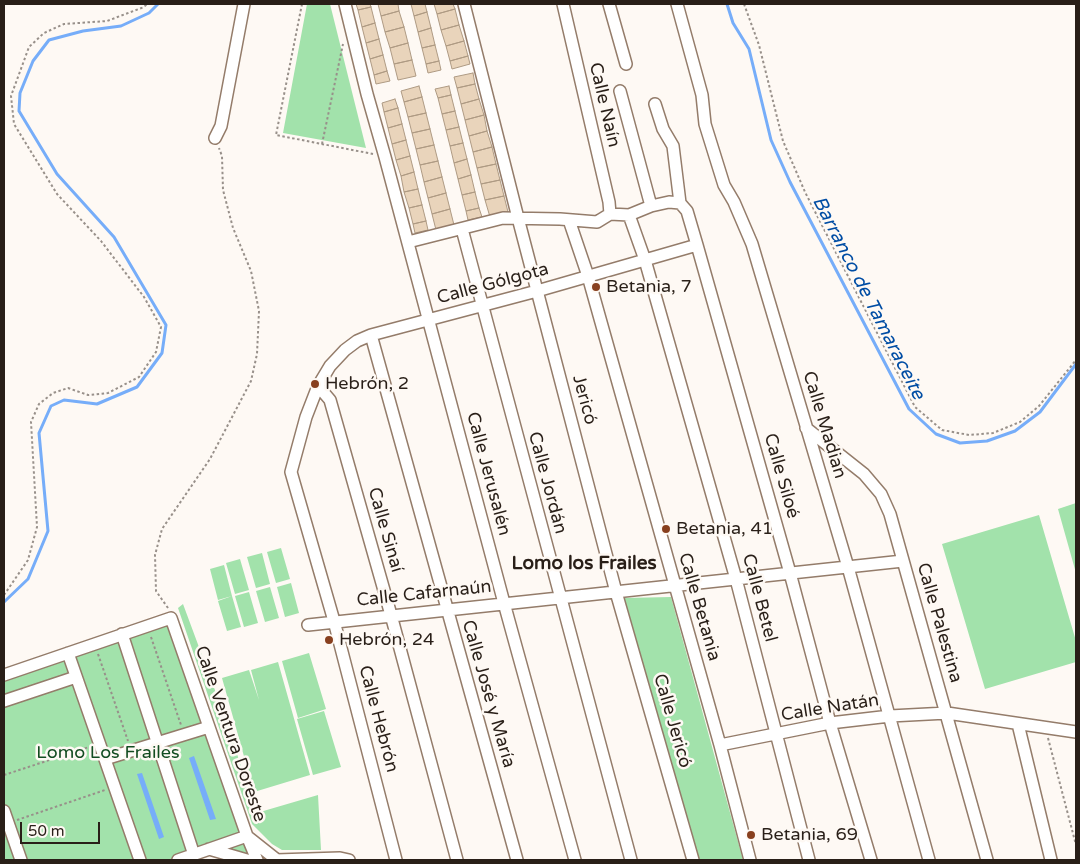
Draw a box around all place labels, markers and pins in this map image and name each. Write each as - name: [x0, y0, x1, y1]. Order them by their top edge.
- place label: Betania, 7: [606, 276, 692, 298]
- marker: Betania, 7: [590, 281, 602, 293]
- place label: Hebrón, 2: [325, 373, 409, 395]
- marker: Hebrón, 2: [309, 378, 321, 390]
- place label: Betania, 41: [676, 518, 773, 540]
- marker: Betania, 41: [660, 523, 672, 535]
- place label: Hebrón, 24: [339, 629, 434, 651]
- marker: Hebrón, 24: [323, 634, 335, 646]
- place label: Betania, 69: [761, 824, 858, 846]
- marker: Betania, 69: [745, 829, 757, 841]

